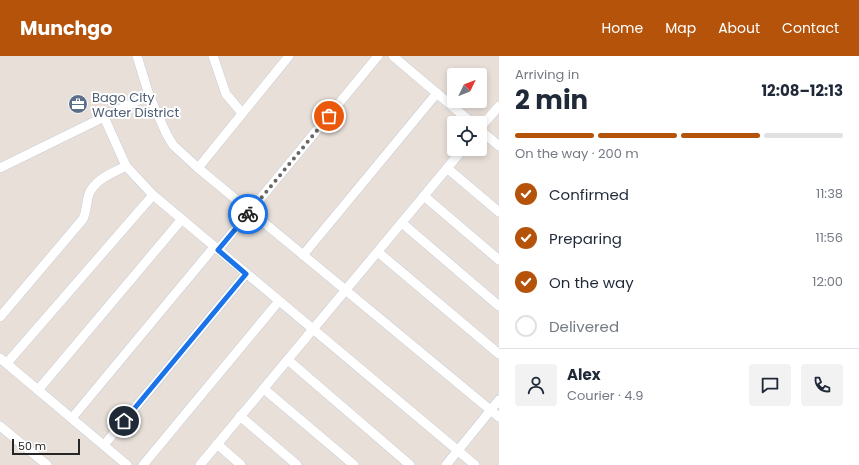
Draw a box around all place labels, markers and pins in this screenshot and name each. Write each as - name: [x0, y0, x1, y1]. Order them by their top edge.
- place label: Bago City Water District: [92, 88, 179, 122]
- office icon: Bago City Water District: [67, 93, 89, 115]
- pin: [312, 99, 346, 133]
- pin: [107, 404, 141, 438]

